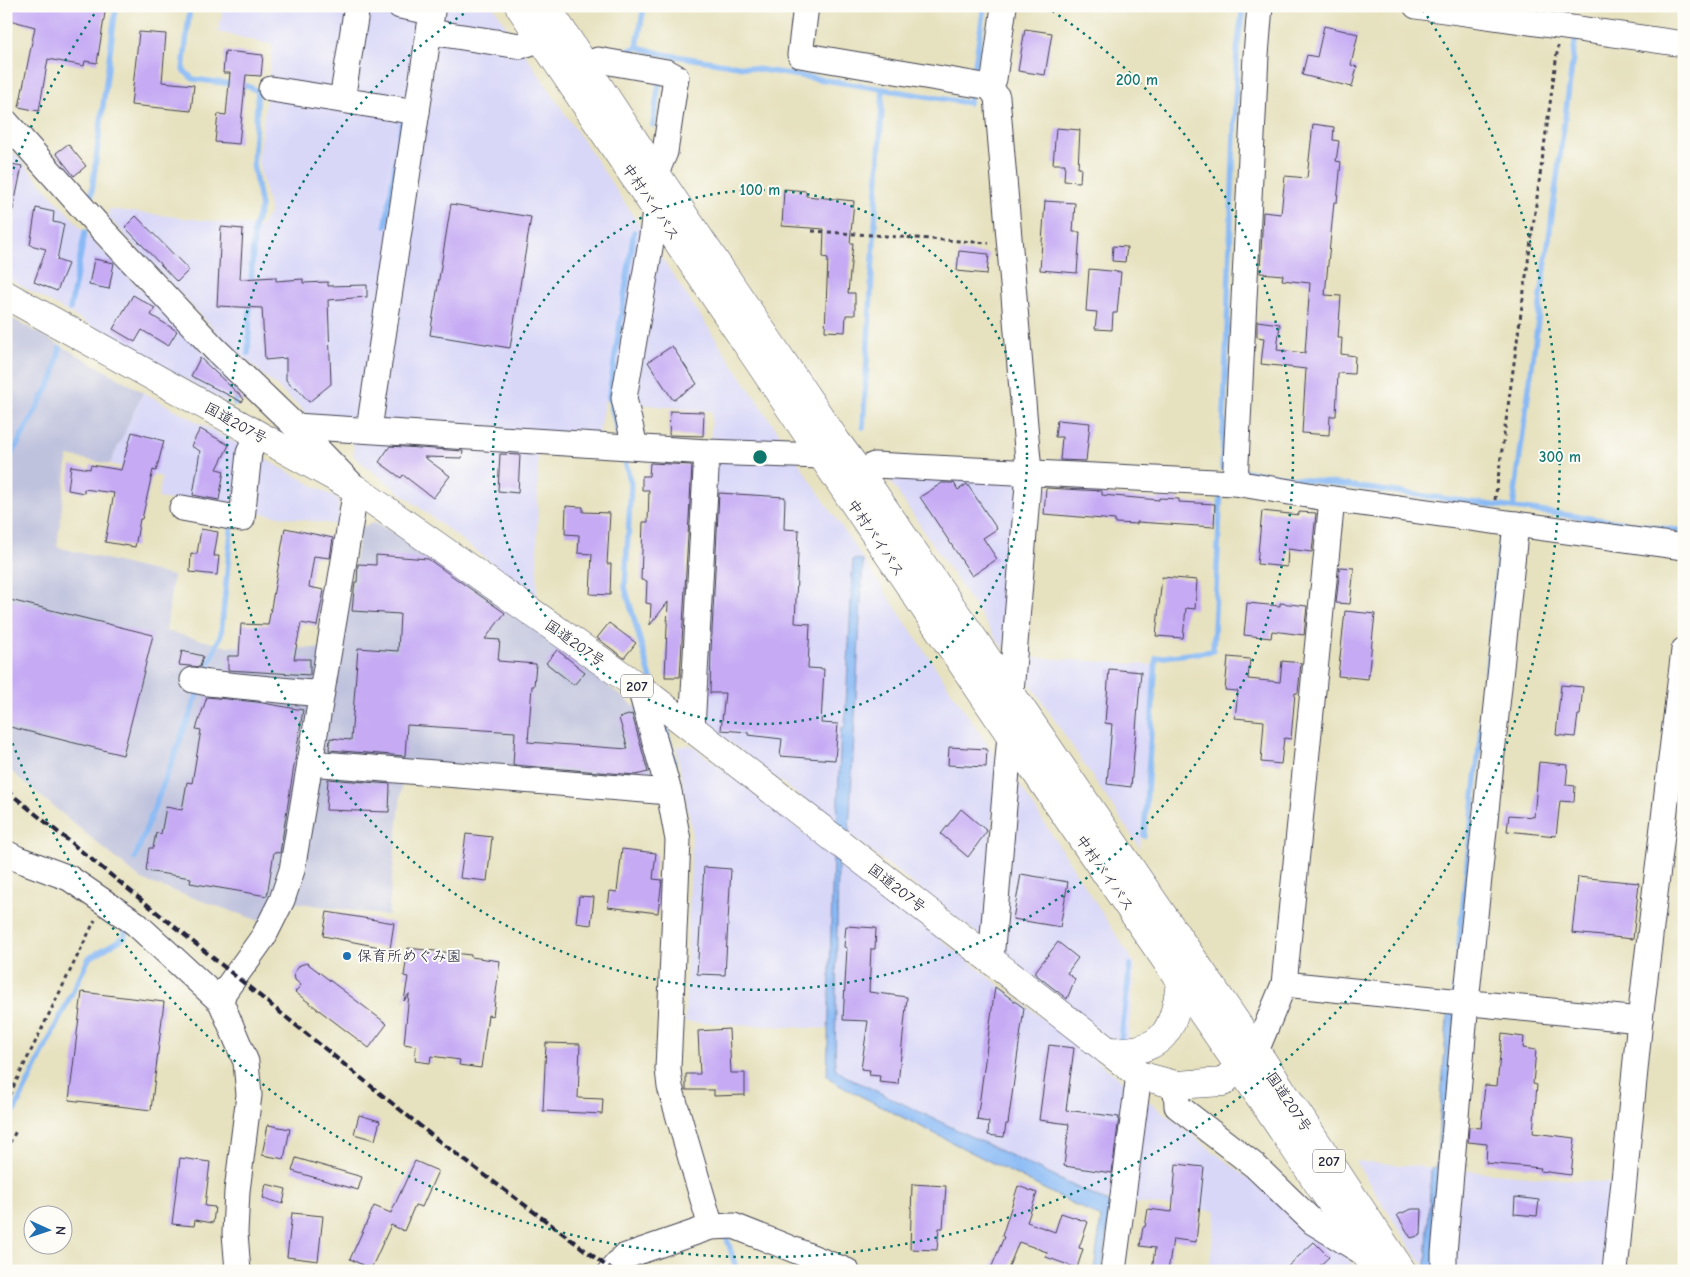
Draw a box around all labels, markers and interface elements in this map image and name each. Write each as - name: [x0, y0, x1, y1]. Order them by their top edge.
- text: 200 m: [1116, 71, 1158, 89]
- street label: 中村バイパス: [618, 160, 684, 244]
- text: 100 m: [740, 181, 780, 199]
- street label: 国道207号: [201, 398, 271, 448]
- centre of rings: [751, 448, 769, 466]
- text: 300 m: [1539, 448, 1581, 466]
- street label: 中村バイパス: [843, 496, 909, 580]
- street label: 国道207号: [542, 616, 608, 670]
- road number: 207: [621, 674, 653, 698]
- street label: 中村バイパス: [1072, 831, 1138, 915]
- street label: 国道207号: [864, 860, 930, 916]
- place label: 保育所めぐみ園: [357, 947, 461, 965]
- marker: 保育所めぐみ園: [341, 950, 353, 962]
- street label: 国道207号: [1262, 1068, 1316, 1136]
- road number: 207: [1313, 1150, 1345, 1172]
- north arrow: [22, 1204, 72, 1254]
- text: N: [52, 1226, 69, 1236]

